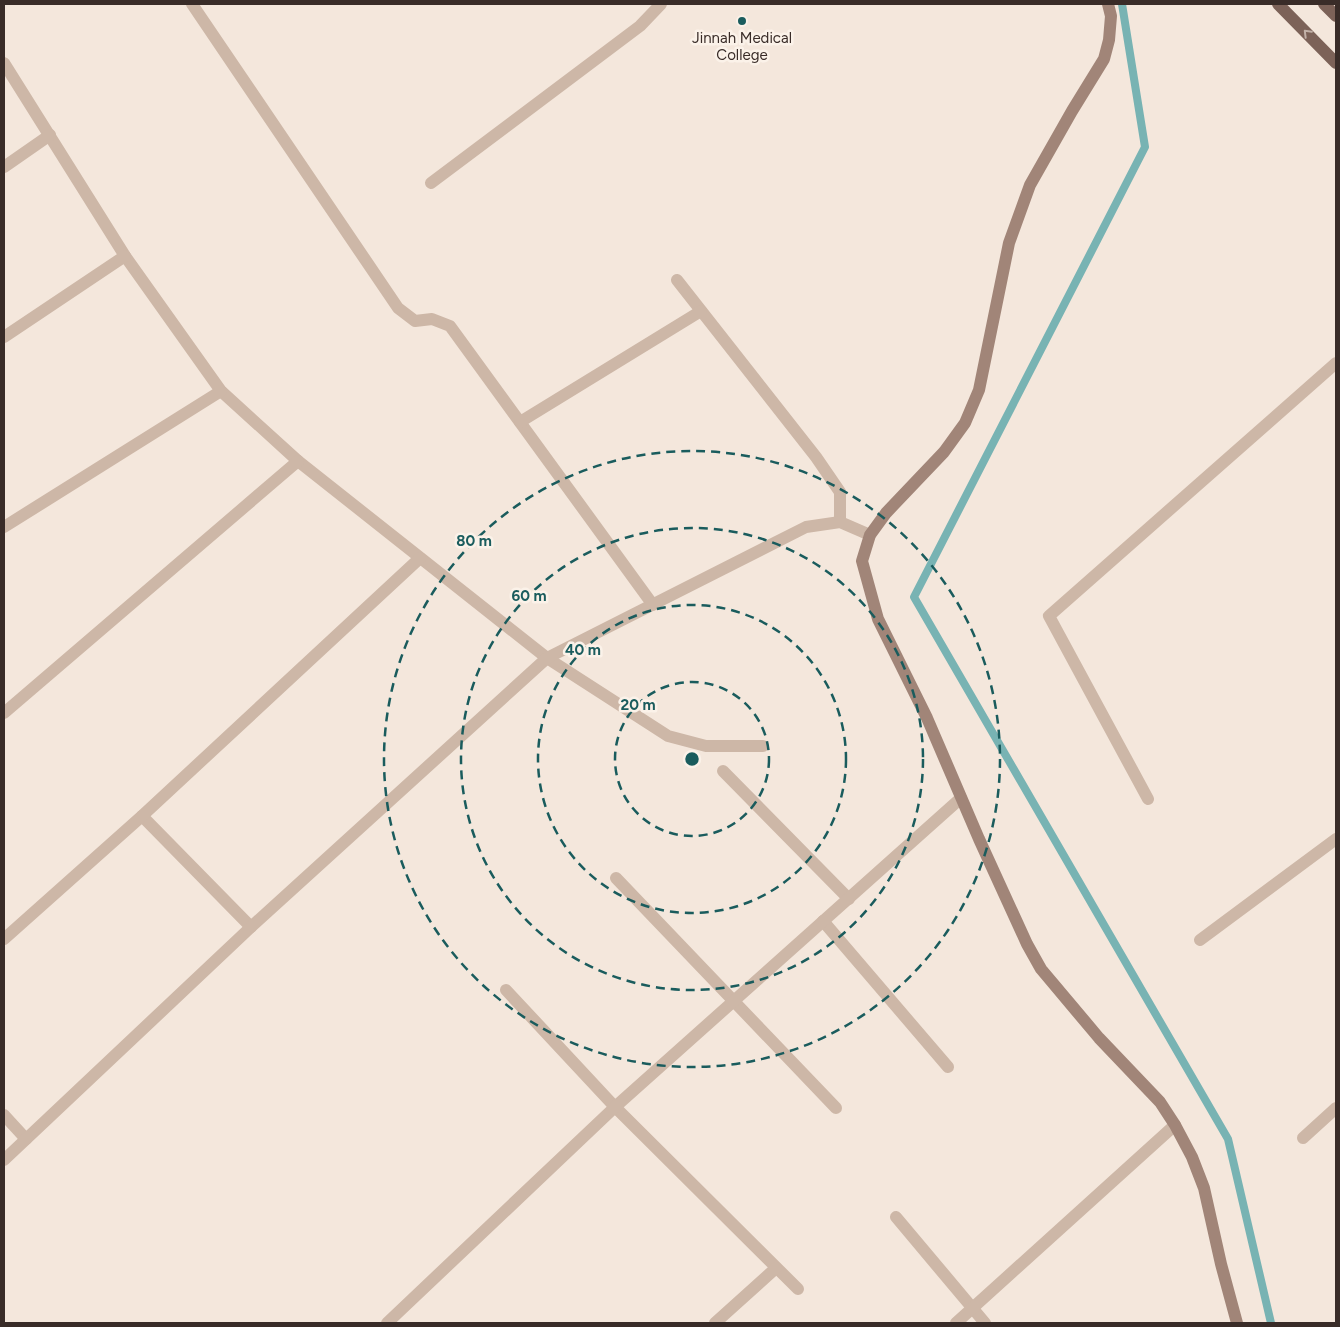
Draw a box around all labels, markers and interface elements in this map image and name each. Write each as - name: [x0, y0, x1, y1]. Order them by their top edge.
- marker: Jinnah Medical College: [736, 15, 748, 27]
- place label: Jinnah Medical College: [692, 29, 792, 64]
- one-way arrow: [1304, 30, 1313, 39]
- text: 80 m: [456, 532, 492, 550]
- text: 60 m: [511, 587, 547, 605]
- text: 40 m: [565, 641, 601, 659]
- text: 20 m: [620, 696, 656, 714]
- centre of rings: [683, 750, 701, 768]

